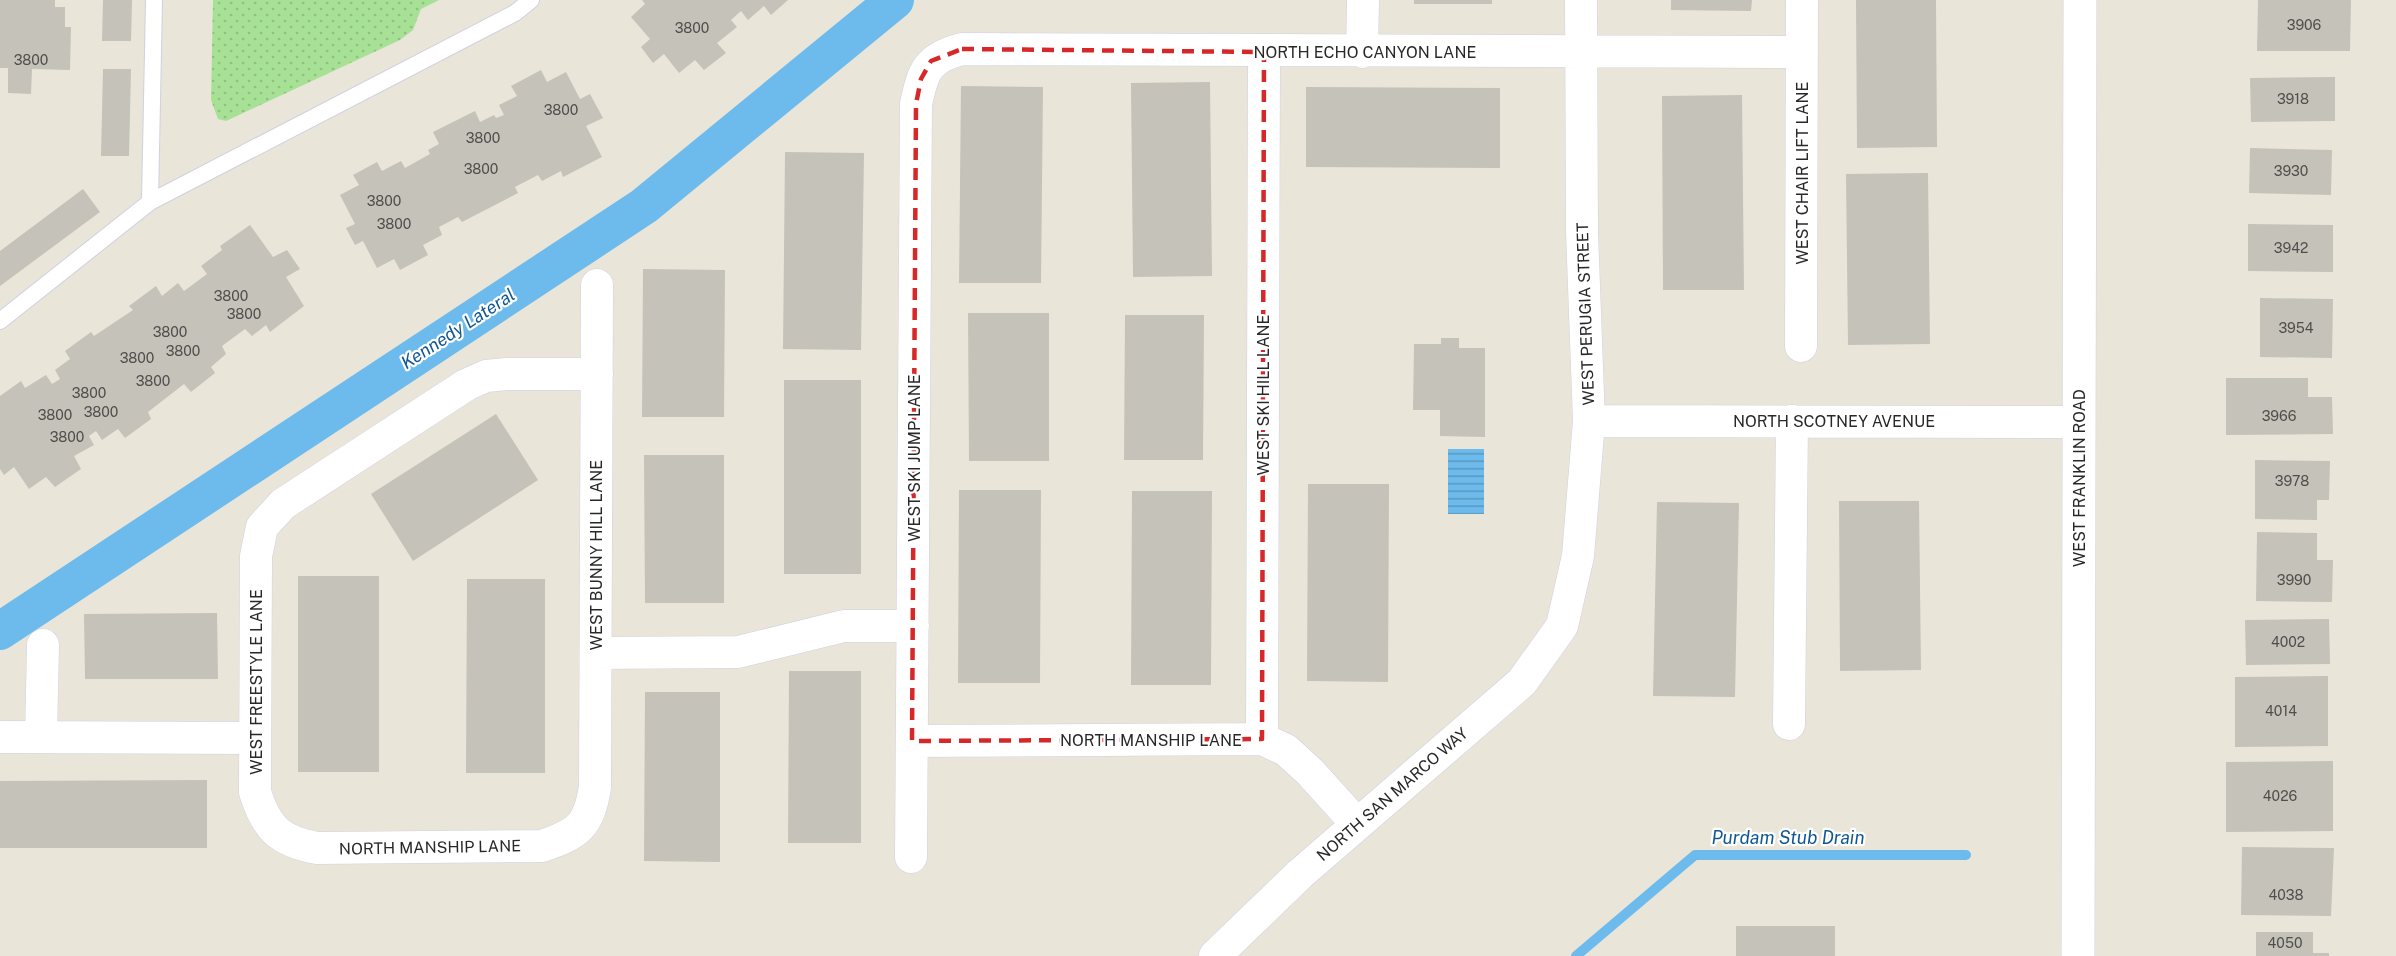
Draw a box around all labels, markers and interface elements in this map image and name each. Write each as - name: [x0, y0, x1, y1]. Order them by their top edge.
- house number: 3906: [2287, 17, 2322, 33]
- house number: 3800: [675, 20, 709, 36]
- street label: NORTH ECHO CANYON LANE: [1254, 43, 1476, 62]
- house number: 3800: [14, 52, 48, 68]
- street label: WEST CHAIR LIFT LANE: [1793, 82, 1812, 264]
- house number: 3918: [2277, 91, 2309, 107]
- house number: 3800: [544, 102, 578, 118]
- house number: 3800: [466, 130, 500, 146]
- house number: 3800: [464, 161, 498, 177]
- house number: 3930: [2274, 163, 2308, 179]
- house number: 3800: [367, 193, 401, 209]
- house number: 3800: [377, 216, 411, 232]
- street label: WEST PERUGIA STREET: [1573, 222, 1598, 406]
- house number: 3942: [2274, 240, 2308, 256]
- water label: Kennedy Lateral: [397, 284, 519, 373]
- house number: 3800: [214, 288, 248, 304]
- house number: 3800: [227, 306, 261, 322]
- street label: WEST SKI HILL LANE: [1254, 314, 1273, 476]
- house number: 3954: [2278, 320, 2314, 336]
- house number: 3800: [153, 324, 187, 340]
- house number: 3800: [166, 343, 200, 359]
- house number: 3800: [120, 350, 154, 366]
- house number: 3800: [136, 373, 170, 389]
- street label: WEST SKI JUMP LANE: [905, 374, 924, 542]
- house number: 3800: [72, 385, 106, 401]
- street label: WEST FRANKLIN ROAD: [2070, 389, 2089, 567]
- house number: 3800: [84, 404, 118, 420]
- house number: 3800: [38, 407, 72, 423]
- house number: 3966: [2262, 408, 2297, 424]
- street label: NORTH SCOTNEY AVENUE: [1733, 412, 1935, 431]
- house number: 3800: [50, 429, 84, 445]
- street label: WEST BUNNY HILL LANE: [587, 460, 606, 650]
- house number: 3978: [2275, 473, 2309, 489]
- house number: 3990: [2277, 572, 2311, 588]
- street label: WEST FREESTYLE LANE: [247, 589, 266, 775]
- house number: 4002: [2271, 634, 2305, 650]
- house number: 4014: [2265, 703, 2297, 719]
- street label: NORTH SAN MARCO WAY: [1313, 723, 1472, 865]
- street label: NORTH MANSHIP LANE: [1060, 731, 1242, 750]
- house number: 4026: [2263, 788, 2297, 804]
- water label: Purdam Stub Drain: [1712, 827, 1864, 848]
- street label: NORTH MANSHIP LANE: [339, 836, 521, 859]
- house number: 4038: [2268, 887, 2304, 903]
- house number: 4050: [2268, 935, 2302, 951]

